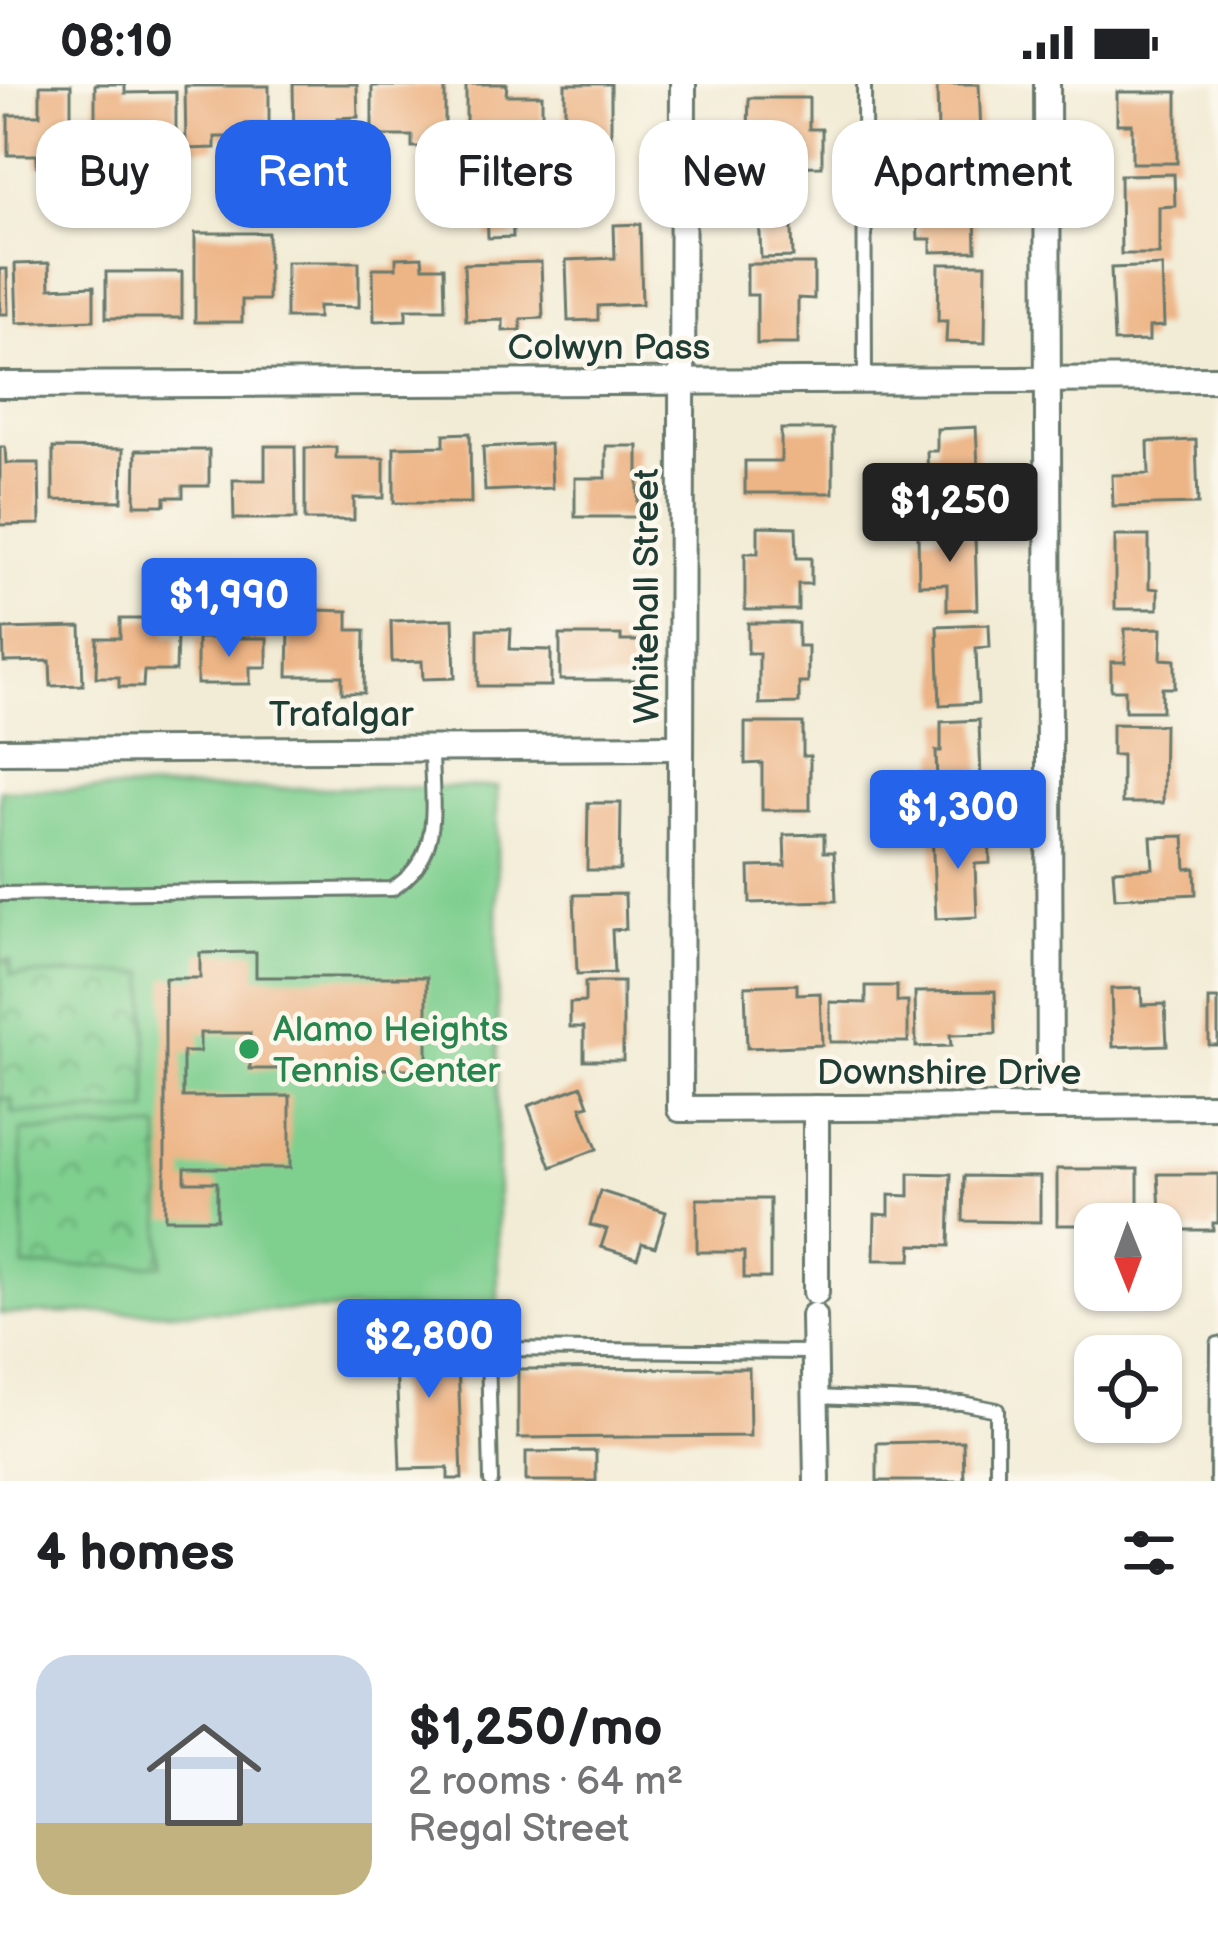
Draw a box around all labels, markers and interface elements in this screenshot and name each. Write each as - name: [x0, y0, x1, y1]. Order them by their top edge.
- text: 08:10: [60, 15, 173, 70]
- chip: Buy: [36, 120, 191, 228]
- chip: Rent: [215, 120, 391, 228]
- chip: Filters: [415, 120, 615, 228]
- chip: New: [639, 120, 808, 228]
- chip: Apartment: [832, 120, 1114, 228]
- street label: Colwyn Pass: [508, 327, 710, 370]
- pin: $1,250: [852, 463, 1048, 565]
- street label: Whitehall Street: [626, 468, 669, 724]
- text: $1,250: [890, 478, 1010, 525]
- pin: $1,990: [131, 558, 327, 660]
- text: $1,990: [169, 573, 289, 620]
- street label: Trafalgar: [269, 694, 414, 737]
- pin: $1,300: [860, 770, 1056, 872]
- text: $1,300: [897, 785, 1019, 832]
- place label: Alamo Heights Tennis Center: [273, 1009, 508, 1093]
- marker: Alamo Heights Tennis Center: [236, 1036, 262, 1062]
- street label: Downshire Drive: [817, 1052, 1081, 1095]
- north arrow: [1074, 1203, 1182, 1311]
- map controls: [1074, 1203, 1182, 1443]
- pin: $2,800: [331, 1299, 527, 1401]
- text: $2,800: [364, 1314, 494, 1361]
- button: locate: [1074, 1335, 1182, 1443]
- icon: filters: [1116, 1520, 1182, 1586]
- text: 4 homes: [36, 1523, 235, 1584]
- text: $1,250/mo: [408, 1698, 663, 1759]
- icon: home: [132, 1703, 276, 1847]
- text: 2 rooms · 64 m²: [408, 1759, 683, 1806]
- text: Regal Street: [408, 1806, 629, 1853]

